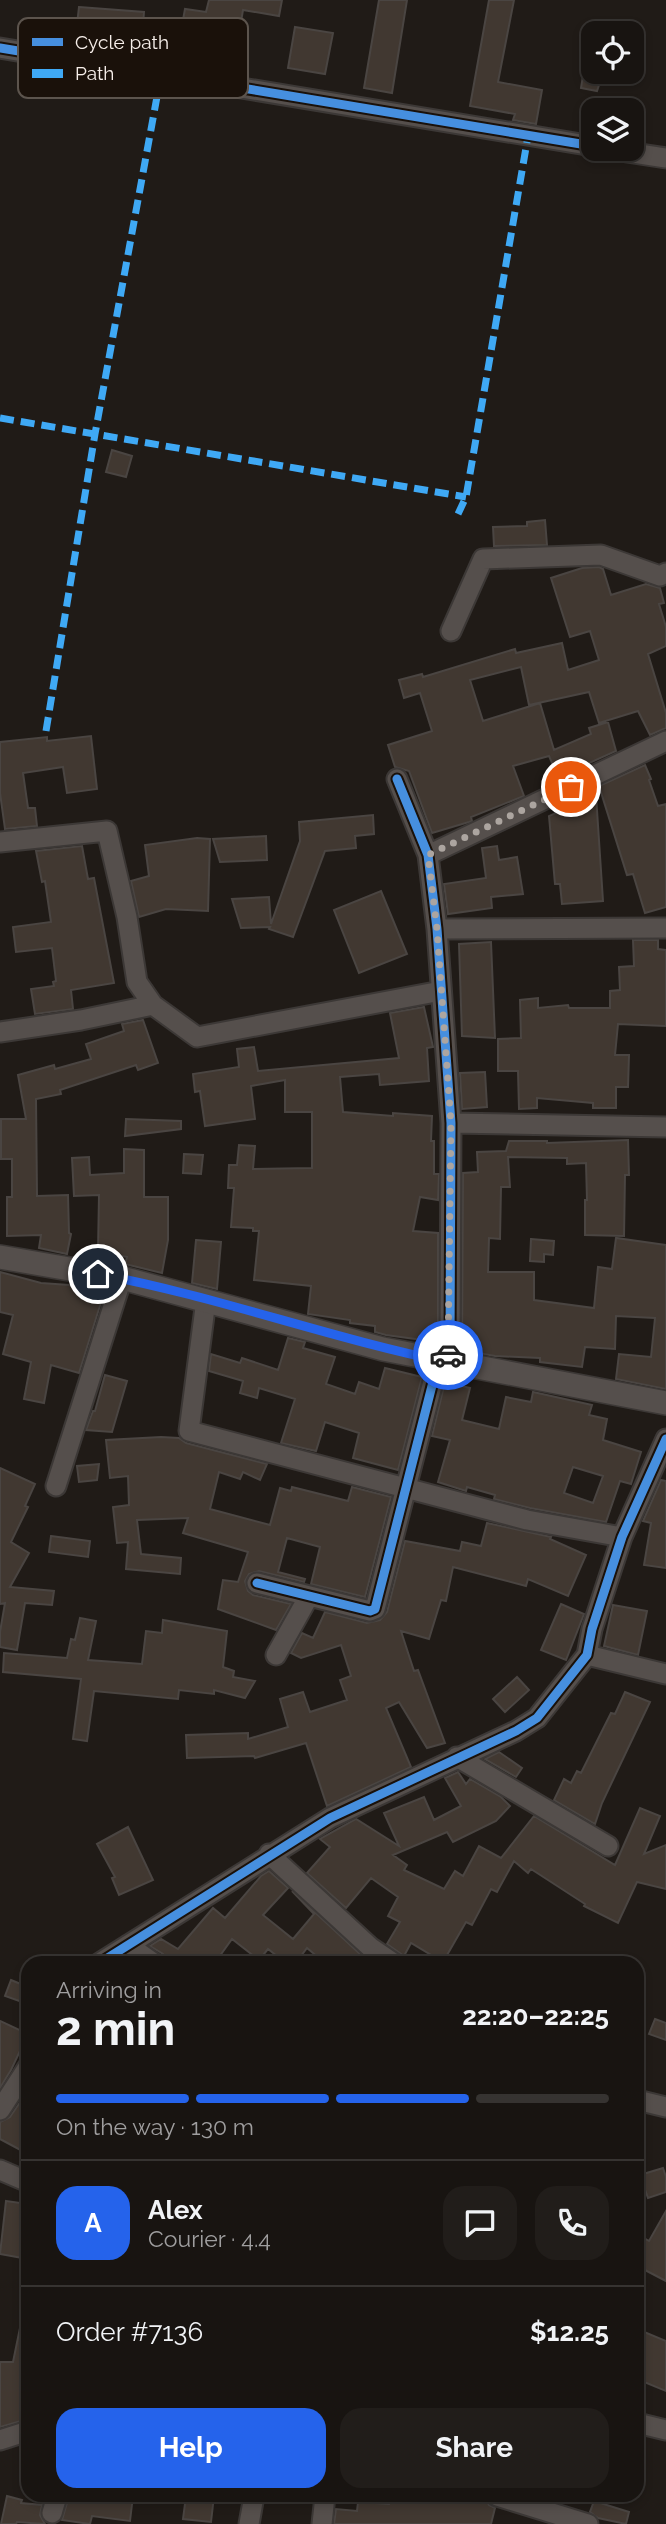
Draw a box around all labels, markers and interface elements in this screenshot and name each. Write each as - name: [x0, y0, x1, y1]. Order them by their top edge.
- legend: [18, 18, 248, 98]
- map controls: [581, 21, 644, 161]
- button: locate: [581, 21, 644, 84]
- text: Cycle path: [75, 31, 169, 53]
- text: Path: [75, 62, 114, 84]
- button: layers: [581, 98, 644, 161]
- pin: [541, 757, 601, 817]
- icon: bag: [552, 768, 590, 806]
- pin: [68, 1244, 128, 1304]
- icon: home: [79, 1255, 117, 1293]
- courier: [413, 1320, 483, 1390]
- icon: car: [429, 1336, 467, 1374]
- text: Arriving in: [56, 1976, 162, 2003]
- text: 22:20–22:25: [462, 2001, 609, 2031]
- text: 2 min: [56, 2002, 175, 2056]
- text: On the way · 130 m: [56, 2113, 254, 2140]
- button: chat: [443, 2186, 517, 2260]
- button: phone: [535, 2186, 609, 2260]
- text: Alex: [148, 2195, 203, 2225]
- text: A: [84, 2208, 102, 2238]
- text: Courier · 4.4: [148, 2225, 271, 2252]
- text: Order #7136: [56, 2317, 203, 2347]
- text: $12.25: [530, 2317, 609, 2347]
- button: Help: [56, 2408, 326, 2488]
- button: Share: [340, 2408, 609, 2488]

